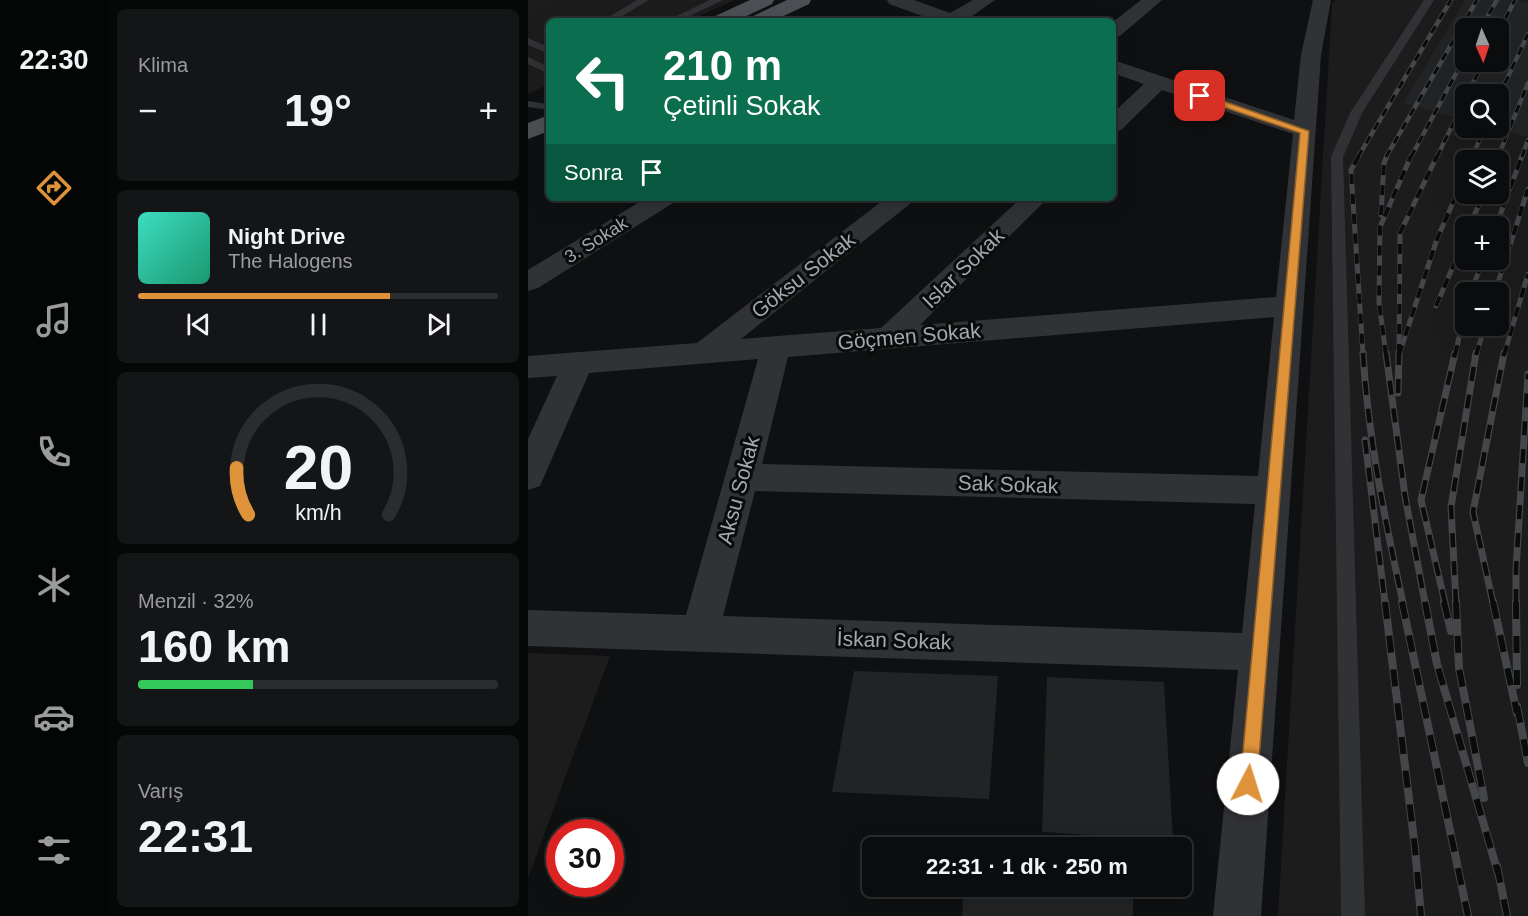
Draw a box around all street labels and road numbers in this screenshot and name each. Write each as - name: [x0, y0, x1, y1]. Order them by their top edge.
- street label: 3. Sokak: [561, 212, 632, 267]
- street label: Islar Sokak: [918, 223, 1009, 312]
- street label: Göksu Sokak: [747, 227, 860, 323]
- street label: Göçmen Sokak: [836, 318, 982, 354]
- street label: Aksu Sokak: [713, 433, 764, 547]
- street label: Sak Sokak: [957, 471, 1059, 497]
- street label: İskan Sokak: [836, 627, 952, 654]

